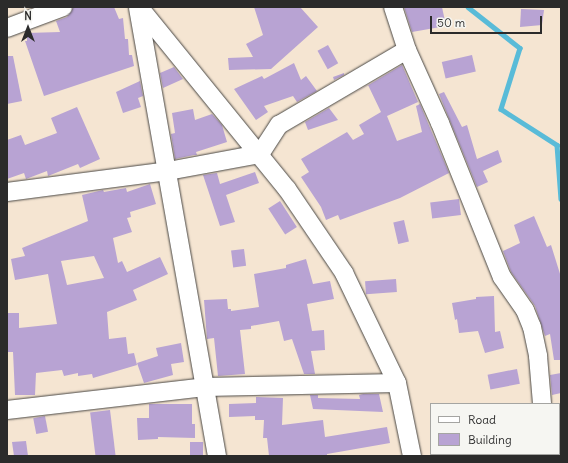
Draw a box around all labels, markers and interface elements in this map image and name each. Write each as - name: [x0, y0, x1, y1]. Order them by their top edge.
- north arrow: [8, 8, 48, 48]
- scale bar: [432, 8, 544, 34]
- text: N: [24, 9, 32, 23]
- text: 50 m: [437, 15, 465, 30]
- legend: [430, 403, 560, 455]
- text: Road: [468, 412, 496, 427]
- text: Building: [468, 432, 512, 447]

